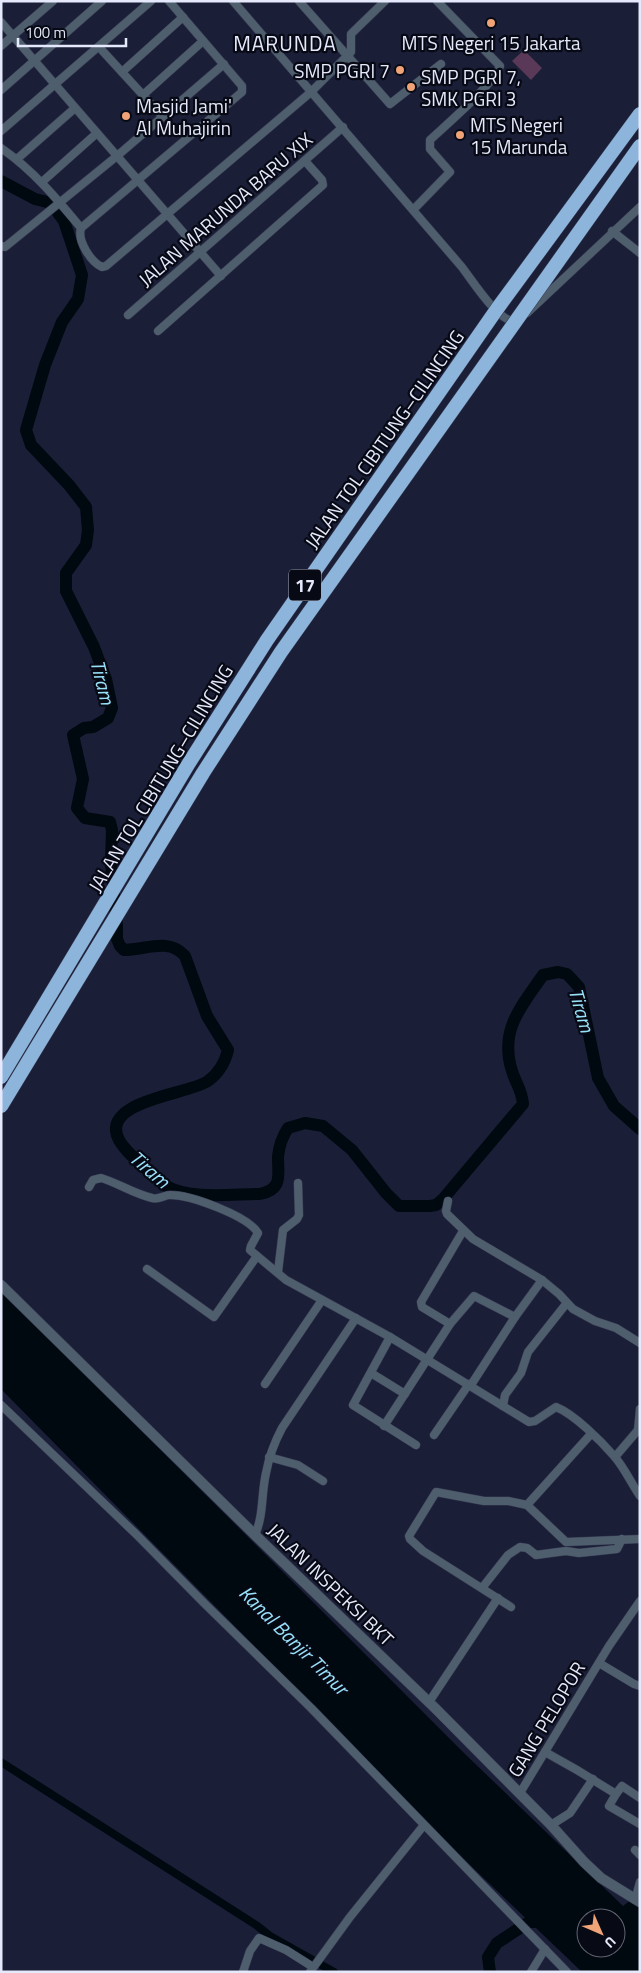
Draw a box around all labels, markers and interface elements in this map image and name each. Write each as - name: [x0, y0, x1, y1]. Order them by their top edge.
- scale bar: [18, 15, 125, 47]
- marker: MTS Negeri 15 Jakarta: [485, 17, 497, 29]
- text: 100 m: [25, 21, 66, 44]
- district label: MARUNDA: [233, 27, 337, 59]
- place label: MTS Negeri 15 Jakarta: [402, 28, 581, 57]
- place label: SMP PGRI 7: [294, 56, 390, 85]
- place label: SMP PGRI 7, SMK PGRI 3: [421, 62, 521, 113]
- marker: SMP PGRI 7: [394, 64, 406, 76]
- marker: SMP PGRI 7, SMK PGRI 3: [405, 81, 417, 93]
- place label: Masjid Jami' Al Muhajirin: [136, 91, 232, 142]
- marker: Masjid Jami' Al Muhajirin: [120, 110, 132, 122]
- place label: MTS Negeri 15 Marunda: [470, 110, 568, 161]
- street label: JALAN MARUNDA BARU XIX: [131, 125, 319, 293]
- marker: MTS Negeri 15 Marunda: [454, 129, 466, 141]
- street label: JALAN TOL CIBITUNG–CILINCING: [297, 324, 471, 554]
- road number: 17: [289, 570, 321, 600]
- water label: Tiram: [83, 656, 124, 708]
- street label: JALAN TOL CIBITUNG–CILINCING: [80, 659, 240, 897]
- water label: Tiram: [561, 984, 603, 1036]
- water label: Tiram: [123, 1143, 178, 1196]
- street label: JALAN INSPEKSI BKT: [261, 1516, 401, 1652]
- water label: Kanal Banjir Timur: [232, 1578, 358, 1704]
- street label: GANG PELOPOR: [500, 1656, 592, 1782]
- north arrow: [576, 1908, 626, 1958]
- text: U: [600, 1932, 621, 1953]

